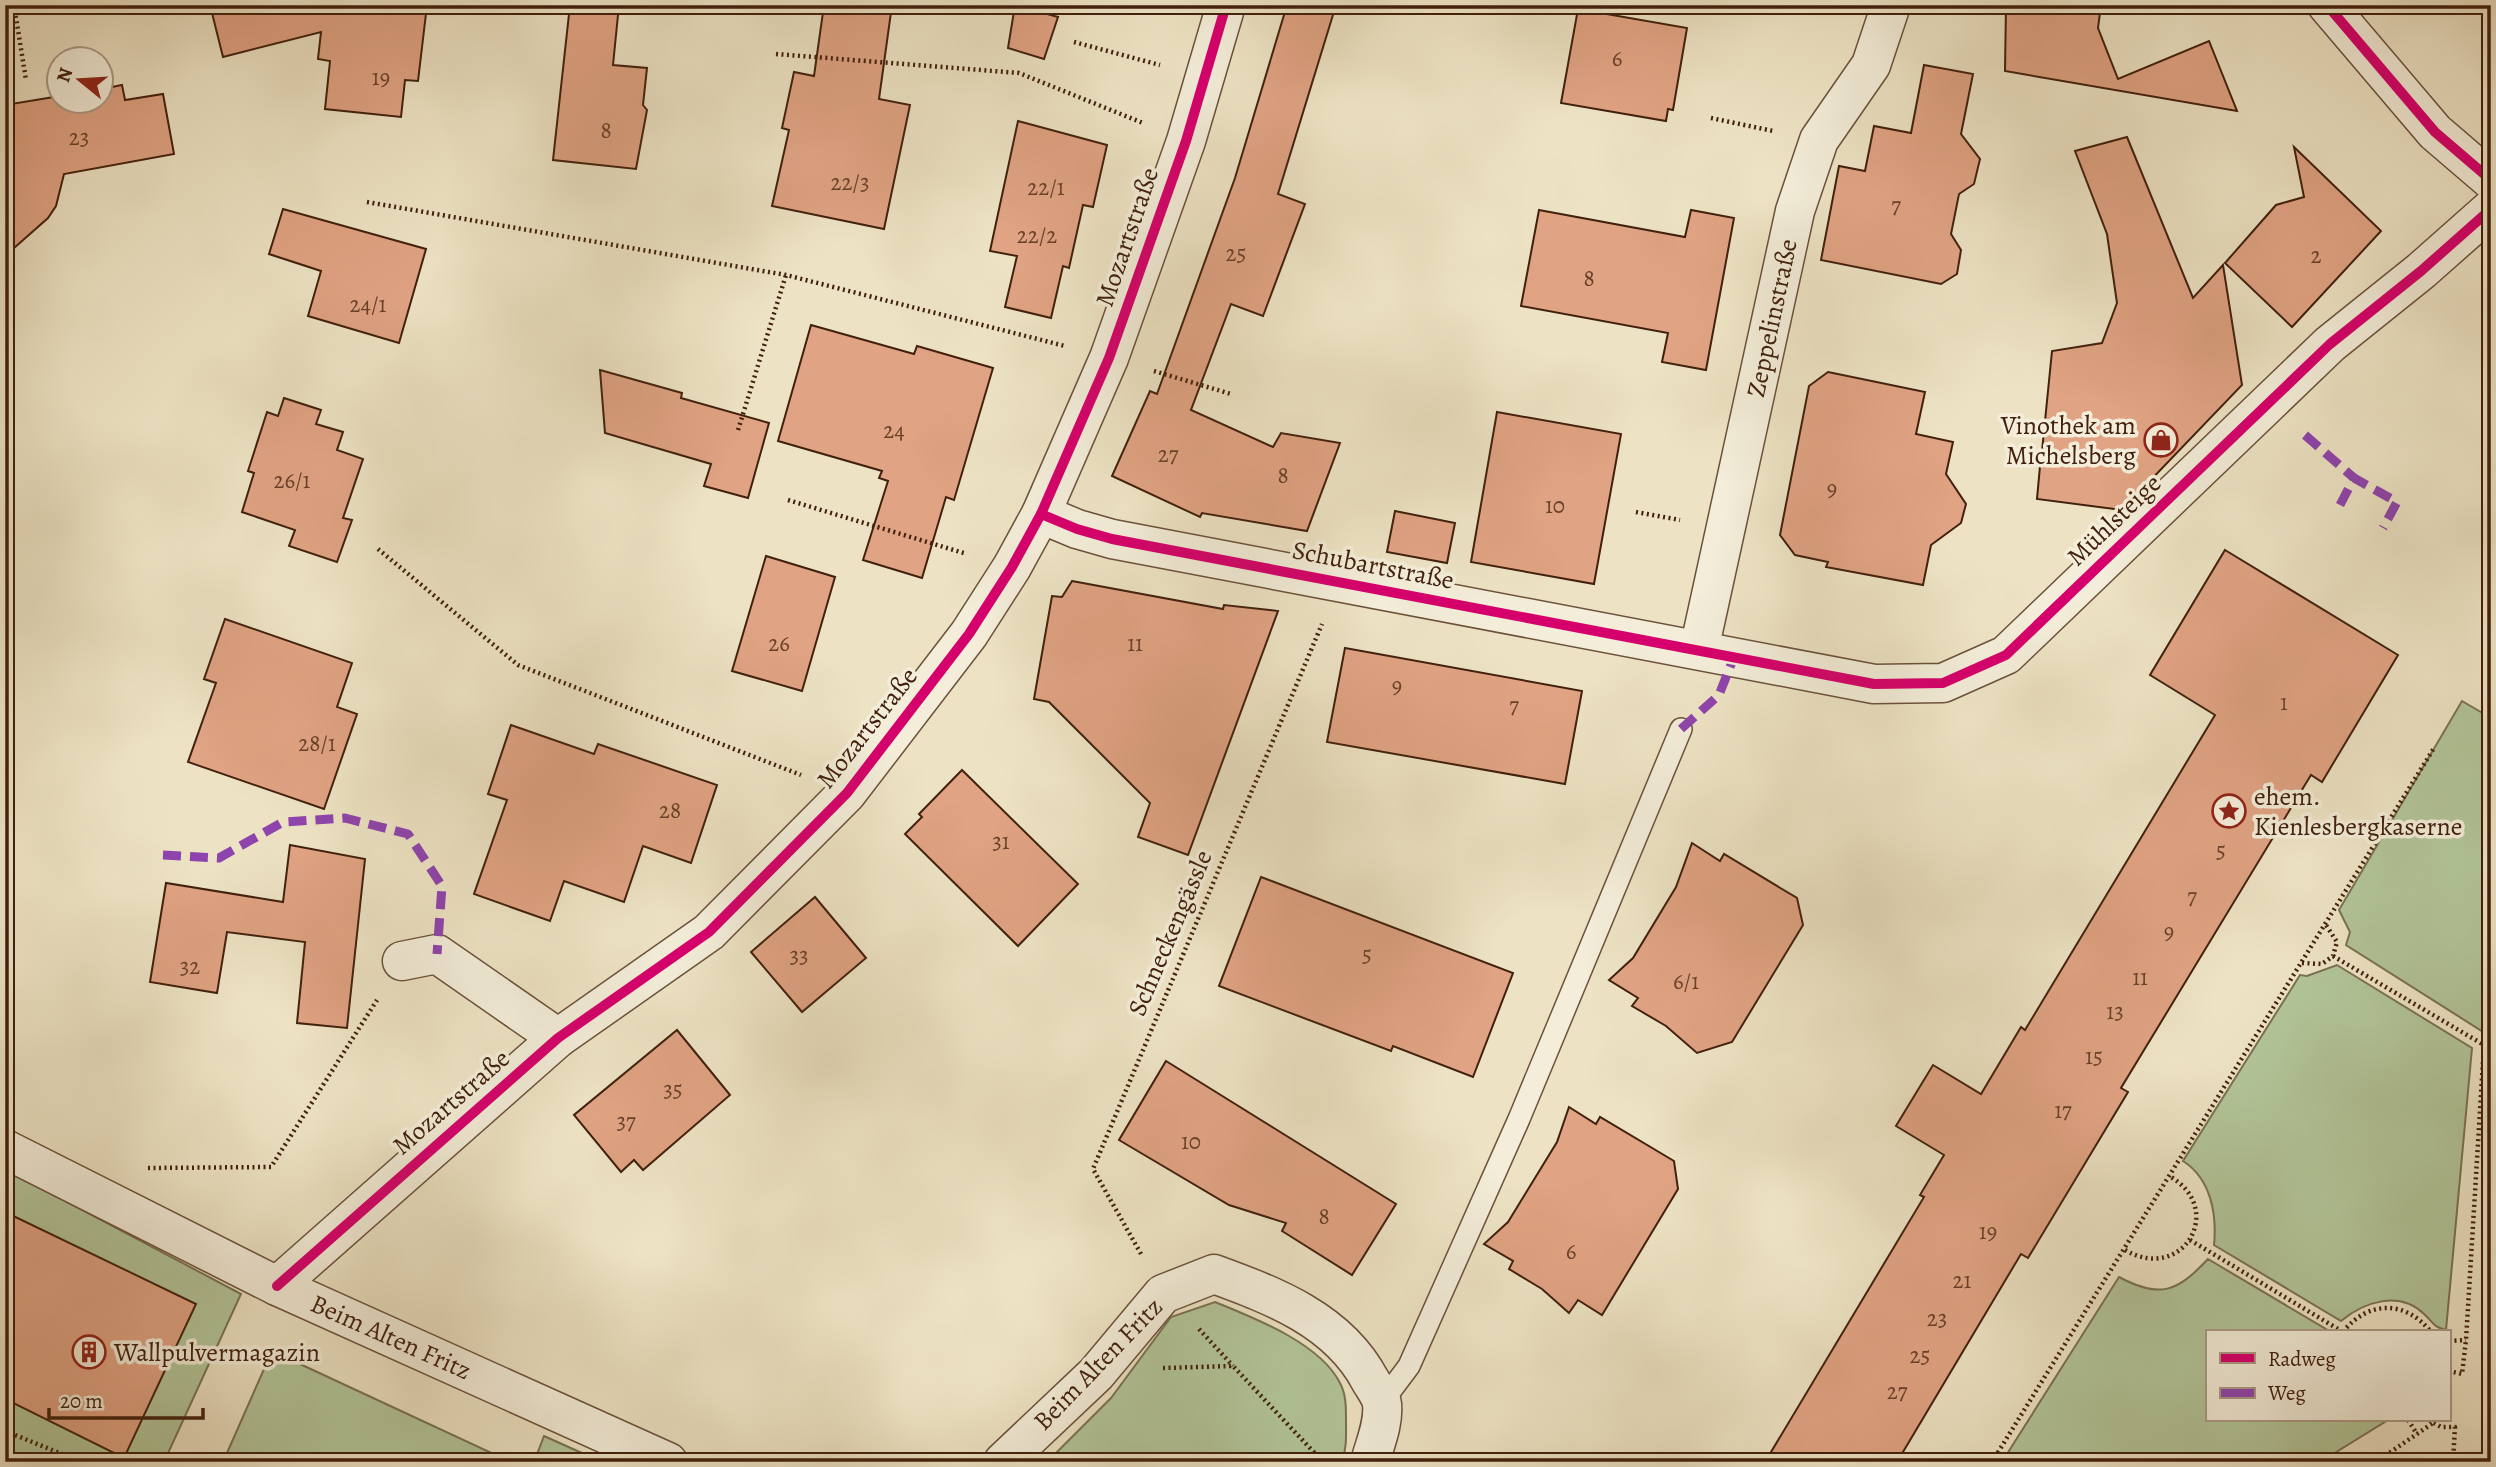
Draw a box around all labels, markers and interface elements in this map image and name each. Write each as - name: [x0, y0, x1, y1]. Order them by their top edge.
- house number: 6: [1612, 43, 1622, 74]
- north arrow: [46, 46, 116, 116]
- house number: 19: [372, 62, 390, 93]
- text: N: [50, 64, 79, 86]
- house number: 8: [600, 115, 612, 146]
- house number: 23: [69, 122, 89, 153]
- street label: Mozartstraße: [1087, 163, 1167, 311]
- house number: 22/3: [831, 167, 870, 198]
- house number: 22/1: [1027, 172, 1065, 203]
- house number: 7: [1891, 190, 1901, 221]
- house number: 22/2: [1017, 220, 1057, 251]
- street label: Zeppelinstraße: [1738, 236, 1806, 400]
- house number: 25: [1226, 238, 1246, 269]
- house number: 2: [2311, 240, 2322, 271]
- house number: 8: [1583, 263, 1595, 294]
- house number: 24/1: [350, 289, 387, 320]
- place label: Vinothek am Michelsberg: [2000, 408, 2136, 473]
- house number: 24: [883, 415, 905, 446]
- shop icon: Vinothek am Michelsberg: [2142, 421, 2180, 459]
- house number: 27: [1158, 439, 1179, 470]
- house number: 8: [1277, 460, 1289, 491]
- house number: 26/1: [274, 465, 311, 496]
- street label: Mühlsteige: [2059, 466, 2169, 574]
- house number: 9: [1827, 473, 1837, 504]
- house number: 10: [1545, 490, 1565, 521]
- street label: Schubartstraße: [1289, 532, 1457, 598]
- house number: 26: [768, 628, 790, 659]
- house number: 11: [1127, 628, 1143, 659]
- street label: Mozartstraße: [809, 660, 925, 796]
- house number: 9: [1392, 670, 1402, 701]
- house number: 1: [2280, 687, 2288, 718]
- house number: 7: [1509, 690, 1519, 721]
- house number: 28/1: [298, 728, 336, 759]
- place label: ehem. Kienlesbergkaserne: [2254, 779, 2462, 844]
- place icon: ehem. Kienlesbergkaserne: [2210, 792, 2248, 830]
- house number: 28: [659, 795, 681, 826]
- house number: 31: [992, 826, 1010, 857]
- house number: 5: [2216, 835, 2226, 866]
- street label: Schneckengässle: [1119, 845, 1221, 1021]
- house number: 7: [2187, 881, 2197, 912]
- house number: 9: [2164, 916, 2174, 947]
- house number: 5: [1362, 939, 1372, 970]
- house number: 33: [789, 940, 809, 971]
- house number: 32: [180, 951, 200, 982]
- house number: 11: [2132, 962, 2148, 993]
- house number: 6/1: [1673, 966, 1699, 997]
- house number: 13: [2106, 996, 2124, 1027]
- street label: Mozartstraße: [385, 1041, 517, 1163]
- house number: 15: [2085, 1041, 2103, 1072]
- house number: 35: [663, 1074, 683, 1105]
- house number: 17: [2054, 1095, 2072, 1126]
- house number: 37: [616, 1106, 636, 1137]
- house number: 10: [1181, 1126, 1201, 1157]
- house number: 8: [1318, 1201, 1330, 1232]
- house number: 19: [1979, 1216, 1997, 1247]
- house number: 6: [1566, 1236, 1576, 1267]
- house number: 21: [1953, 1265, 1972, 1296]
- street label: Beim Alten Fritz: [305, 1286, 477, 1388]
- street label: Beim Alten Fritz: [1026, 1290, 1170, 1438]
- house number: 23: [1927, 1303, 1947, 1334]
- legend: [2206, 1330, 2450, 1422]
- building icon: Wallpulvermagazin: [70, 1333, 108, 1371]
- place label: Wallpulvermagazin: [113, 1335, 320, 1370]
- house number: 25: [1910, 1340, 1930, 1371]
- text: Radweg: [2268, 1345, 2336, 1373]
- scale bar: [49, 1376, 203, 1420]
- house number: 27: [1887, 1376, 1908, 1407]
- text: Weg: [2267, 1379, 2306, 1407]
- text: 20 m: [60, 1387, 103, 1415]

